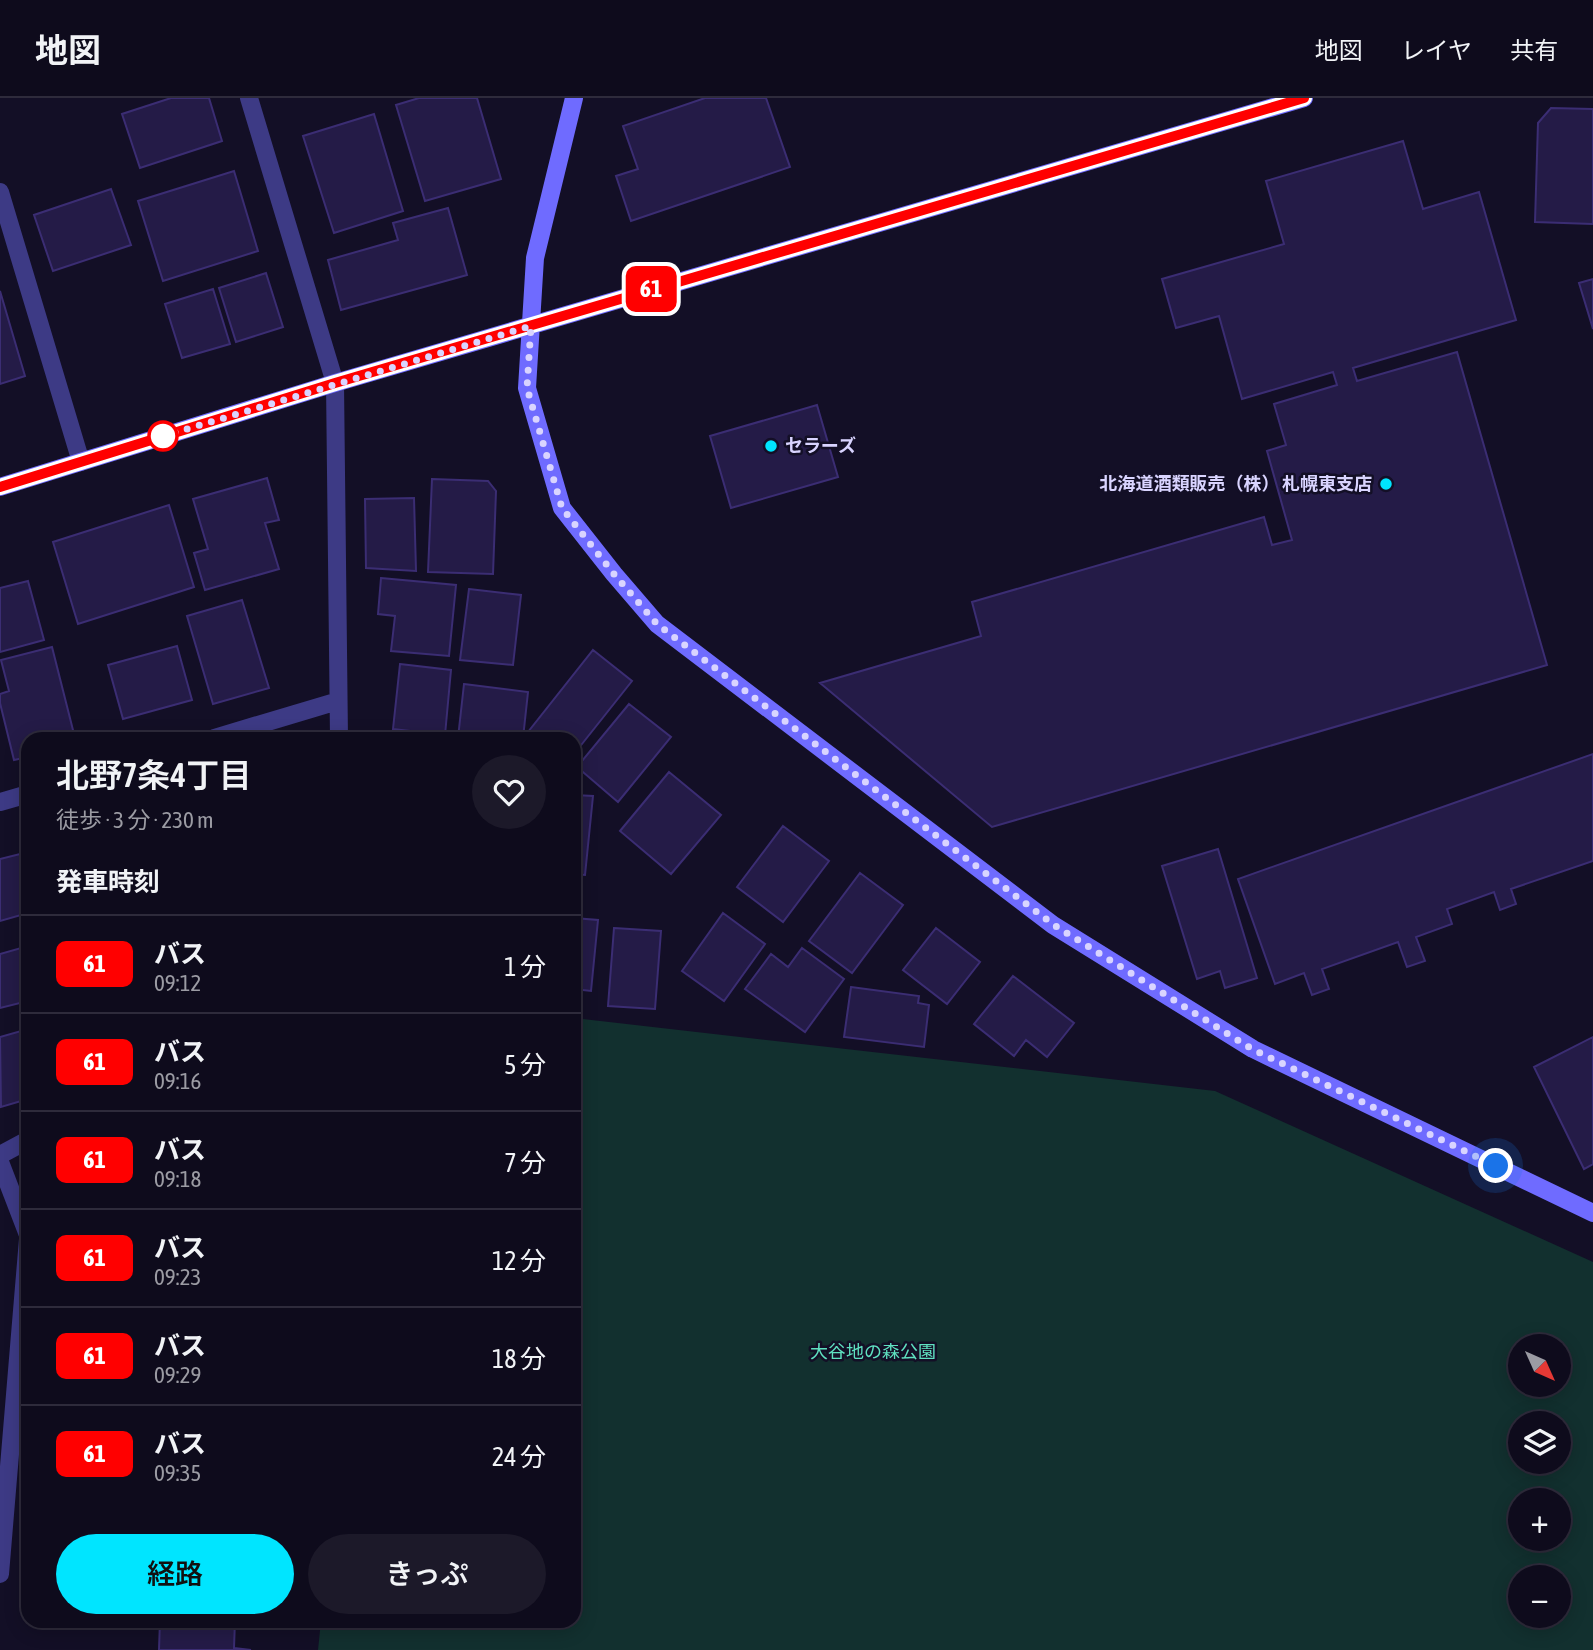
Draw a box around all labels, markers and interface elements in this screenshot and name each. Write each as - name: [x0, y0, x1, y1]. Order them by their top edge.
- text: 地図: [35, 31, 101, 69]
- text: 地図: [1315, 37, 1363, 64]
- text: レイヤ: [1401, 37, 1472, 64]
- text: 共有: [1510, 37, 1558, 64]
- line badge: 61: [620, 266, 682, 312]
- text: 61: [640, 275, 662, 302]
- unlabelled marker: [148, 421, 178, 451]
- place label: セラーズ: [785, 435, 856, 456]
- marker: セラーズ: [763, 438, 779, 454]
- place label: 北海道酒類販売（株） 札幌東支店: [1100, 473, 1372, 494]
- marker: 北海道酒類販売（株） 札幌東支店: [1378, 476, 1394, 492]
- button: heart: [472, 755, 546, 829]
- text: 北野7条4丁目: [56, 756, 252, 794]
- text: 徒歩 · 3 分 · 230 m: [56, 807, 214, 833]
- text: 発車時刻: [56, 867, 160, 897]
- text: バス: [154, 939, 206, 969]
- text: 61: [83, 950, 106, 977]
- text: 1 分: [504, 952, 546, 982]
- text: 09:12: [154, 970, 201, 996]
- text: バス: [154, 1037, 206, 1067]
- text: 61: [83, 1048, 106, 1075]
- text: 5 分: [504, 1050, 546, 1080]
- text: 09:16: [154, 1068, 201, 1094]
- text: バス: [154, 1135, 206, 1165]
- text: 61: [83, 1146, 106, 1173]
- text: 7 分: [504, 1148, 546, 1178]
- your location: [1478, 1148, 1513, 1183]
- text: 09:18: [154, 1166, 201, 1192]
- text: バス: [154, 1233, 206, 1263]
- text: 61: [83, 1244, 106, 1271]
- text: 12 分: [492, 1246, 546, 1276]
- text: 09:23: [154, 1264, 201, 1290]
- text: バス: [154, 1331, 206, 1361]
- north arrow: [1508, 1334, 1572, 1396]
- map controls: [1508, 1334, 1571, 1628]
- park label: 大谷地の森公園: [810, 1341, 936, 1362]
- text: 61: [83, 1342, 106, 1369]
- text: 18 分: [492, 1344, 546, 1374]
- text: 09:29: [154, 1362, 201, 1388]
- button: layers: [1508, 1411, 1571, 1474]
- text: バス: [154, 1429, 206, 1459]
- text: 61: [83, 1440, 106, 1467]
- text: 24 分: [492, 1442, 546, 1472]
- text: 09:35: [154, 1460, 201, 1486]
- button: +: [1508, 1488, 1571, 1551]
- button: 経路: [56, 1534, 294, 1614]
- button: きっぷ: [308, 1534, 546, 1614]
- button: −: [1508, 1565, 1571, 1628]

